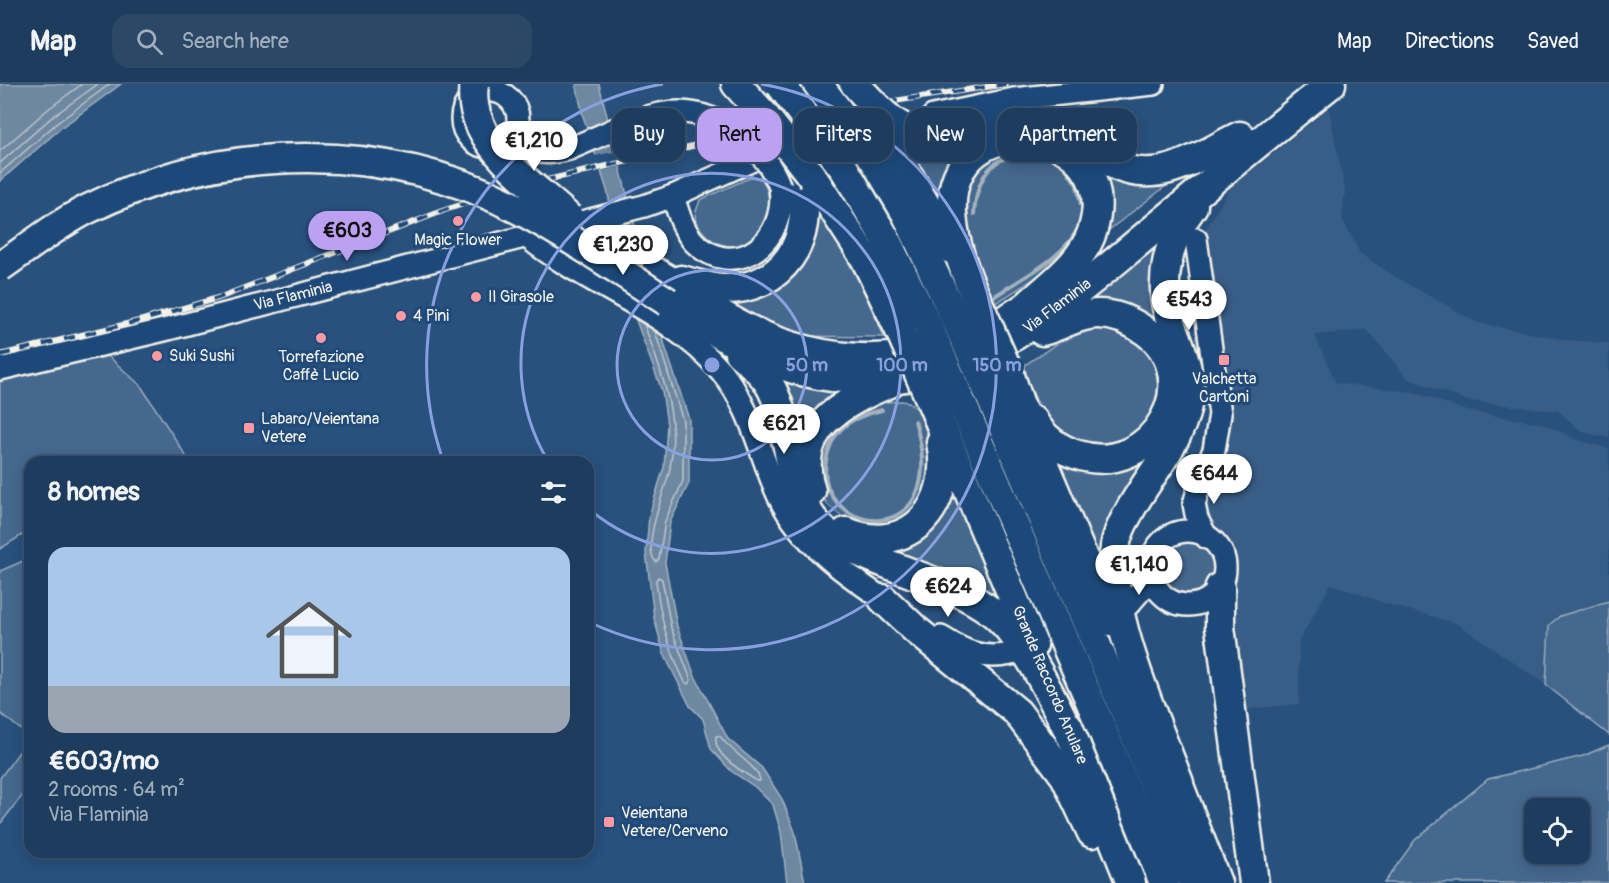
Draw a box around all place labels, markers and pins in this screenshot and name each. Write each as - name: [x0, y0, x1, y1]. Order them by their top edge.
- pin: €1,210: [485, 121, 583, 172]
- pin: €603: [311, 211, 383, 262]
- marker: Magic Flower: [451, 214, 465, 228]
- pin: €1,230: [574, 225, 672, 276]
- place label: Magic Flower: [414, 230, 502, 250]
- pin: €543: [1153, 280, 1225, 331]
- place label: Il Girasole: [488, 287, 554, 307]
- marker: Il Girasole: [469, 290, 483, 304]
- place label: 4 Pini: [413, 306, 449, 326]
- marker: 4 Pini: [394, 309, 408, 323]
- marker: Torrefazione Caffè Lucio: [314, 331, 328, 345]
- place label: Suki Sushi: [169, 346, 235, 366]
- place label: Torrefazione Caffè Lucio: [278, 347, 364, 385]
- marker: Suki Sushi: [150, 349, 164, 363]
- marker: Valchetta Cartoni: [1217, 353, 1231, 367]
- centre of rings: [702, 355, 722, 375]
- place label: Valchetta Cartoni: [1192, 369, 1256, 407]
- pin: €621: [748, 404, 820, 455]
- place label: Labaro/Veientana Vetere: [261, 409, 379, 447]
- marker: Labaro/Veientana Vetere: [242, 421, 256, 435]
- pin: €644: [1178, 454, 1250, 505]
- pin: €1,140: [1090, 545, 1188, 596]
- pin: €624: [912, 567, 984, 618]
- place label: Veientana Vetere/Cerveno: [621, 803, 728, 841]
- marker: Veientana Vetere/Cerveno: [602, 815, 616, 829]

